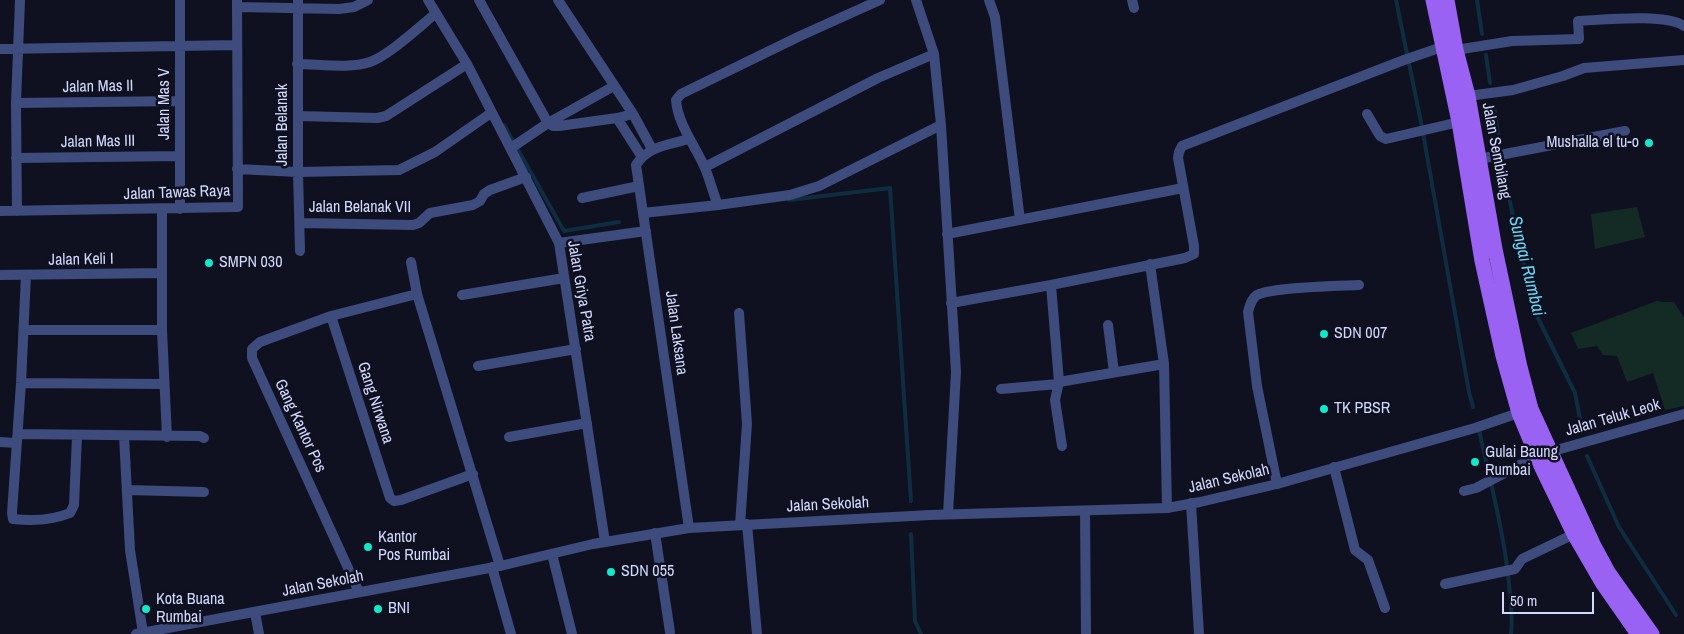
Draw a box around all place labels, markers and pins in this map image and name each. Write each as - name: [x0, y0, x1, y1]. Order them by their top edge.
- place label: Mushalla el tu-o: [1546, 133, 1639, 153]
- marker: Mushalla el tu-o: [1643, 137, 1655, 149]
- place label: SMPN 030: [219, 253, 282, 273]
- marker: SMPN 030: [203, 257, 215, 269]
- place label: SDN 007: [1334, 324, 1387, 344]
- marker: SDN 007: [1318, 328, 1330, 340]
- place label: TK PBSR: [1334, 399, 1390, 419]
- marker: TK PBSR: [1318, 403, 1330, 415]
- place label: Gulai Baung Rumbai: [1485, 443, 1558, 481]
- marker: Gulai Baung Rumbai: [1469, 456, 1481, 468]
- place label: Kantor Pos Rumbai: [378, 528, 450, 566]
- marker: Kantor Pos Rumbai: [362, 541, 374, 553]
- place label: SDN 055: [621, 562, 674, 582]
- marker: SDN 055: [605, 566, 617, 578]
- place label: Kota Buana Rumbai: [156, 590, 225, 628]
- place label: BNI: [388, 599, 410, 619]
- marker: Kota Buana Rumbai: [140, 603, 152, 615]
- marker: BNI: [372, 603, 384, 615]

